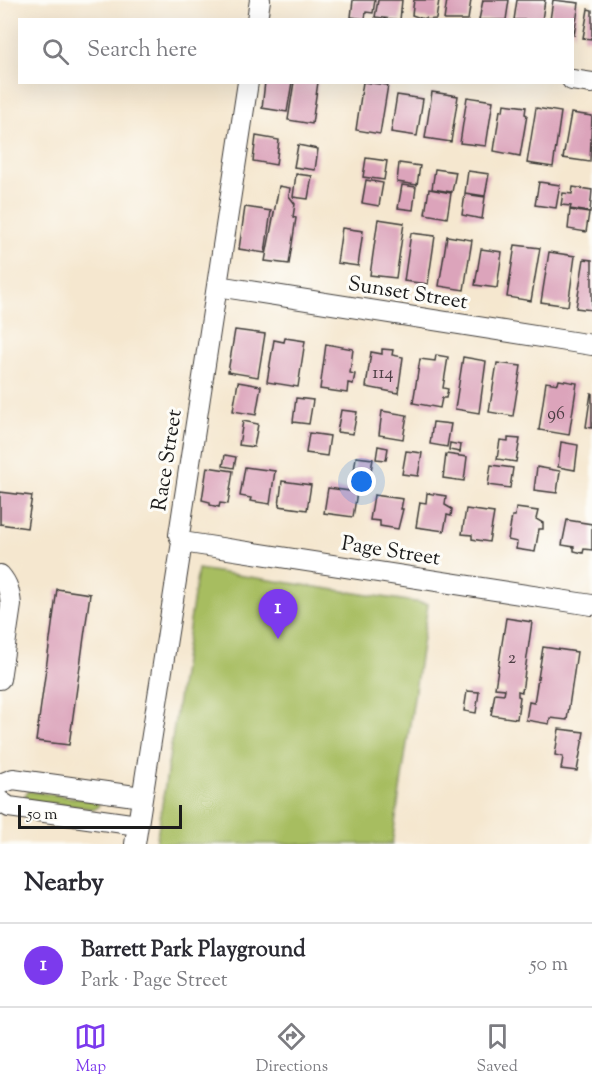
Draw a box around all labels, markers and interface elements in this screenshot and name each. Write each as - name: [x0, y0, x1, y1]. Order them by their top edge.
- search box: [18, 18, 574, 84]
- icon: search: [39, 35, 72, 68]
- text: Search here: [87, 35, 197, 67]
- street label: Sunset Street: [346, 270, 470, 318]
- house number: 114: [372, 361, 394, 387]
- house number: 96: [547, 402, 565, 428]
- street label: Race Street: [145, 407, 191, 513]
- your location: [347, 467, 376, 496]
- street label: Page Street: [339, 529, 442, 575]
- pin: 1: [258, 590, 298, 639]
- house number: 2: [508, 646, 517, 672]
- scale bar: [18, 802, 182, 830]
- text: 50 m: [27, 804, 58, 827]
- text: Nearby: [24, 865, 104, 902]
- text: Barrett Park Playground: [81, 935, 306, 967]
- text: 1: [40, 951, 47, 980]
- text: 50 m: [530, 951, 568, 980]
- text: Park · Page Street: [81, 967, 228, 996]
- tab: Map: [74, 1020, 107, 1079]
- tab: Directions: [256, 1020, 328, 1079]
- tab: Saved: [477, 1020, 518, 1079]

